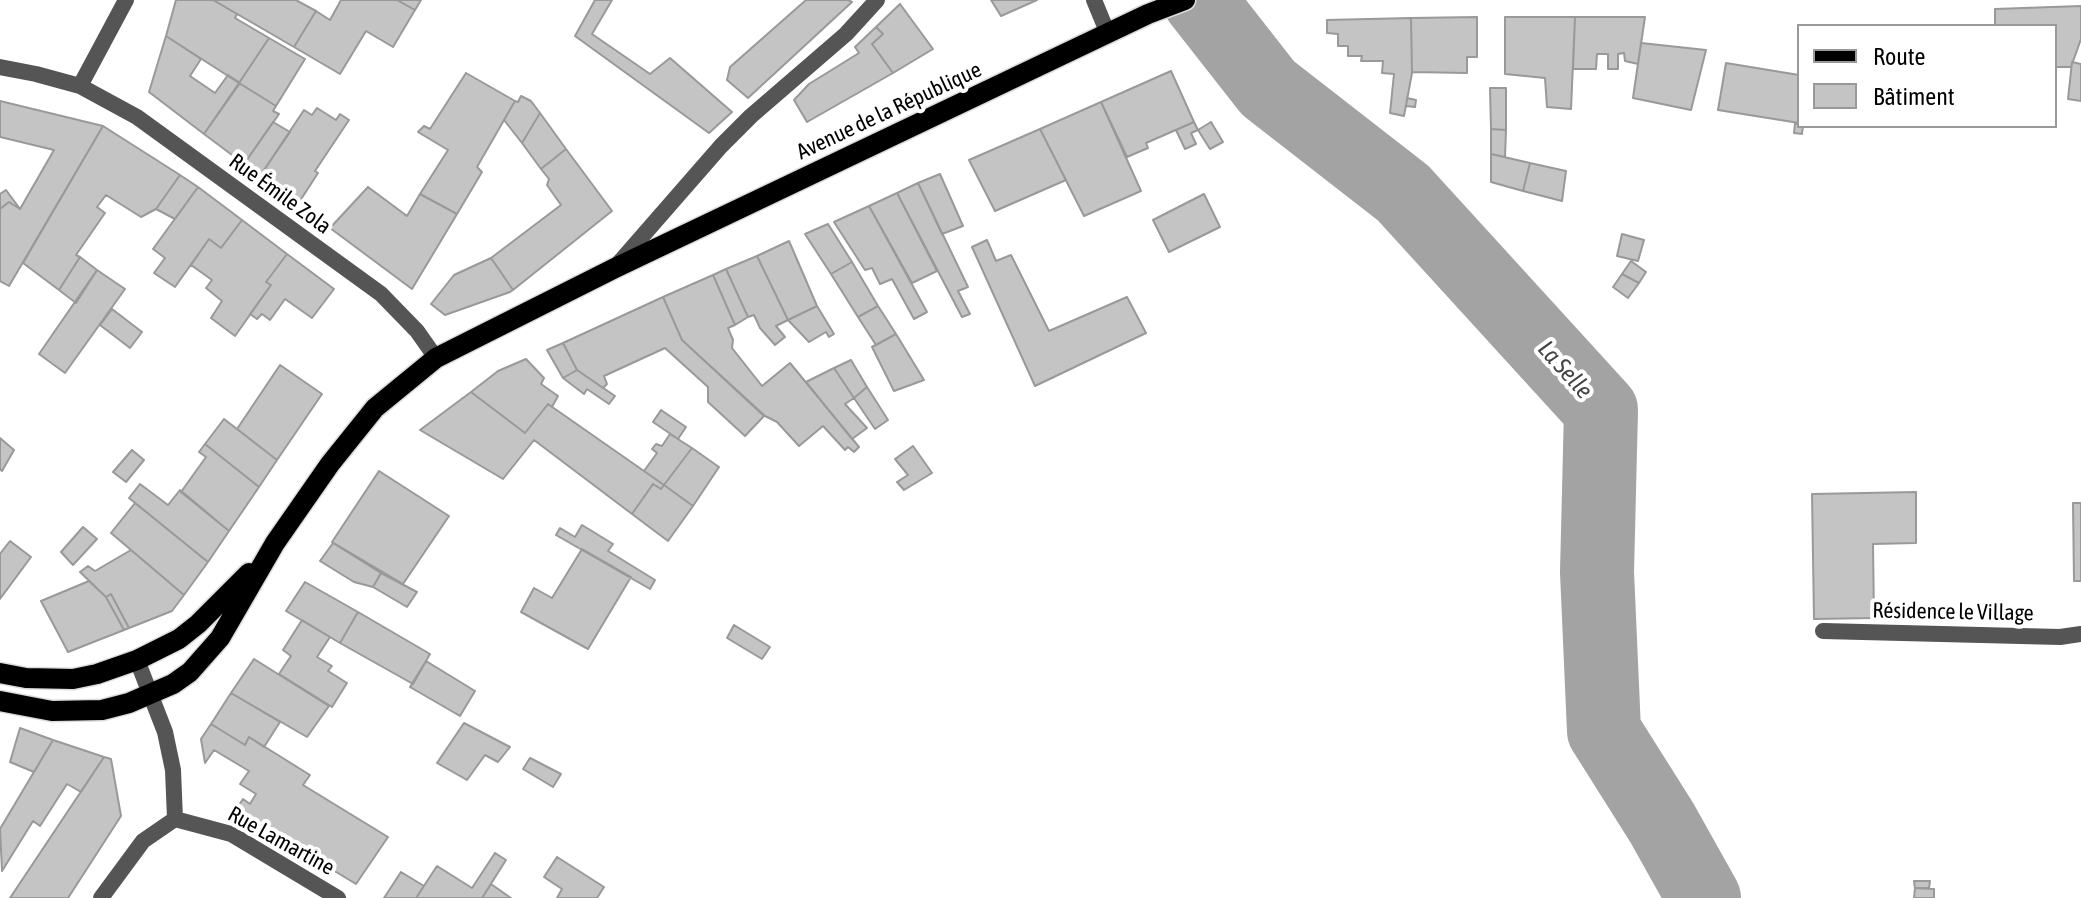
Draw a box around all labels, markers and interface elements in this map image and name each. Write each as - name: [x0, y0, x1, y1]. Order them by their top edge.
- legend: [1797, 24, 2057, 128]
- text: Route: [1873, 43, 1925, 70]
- street label: Avenue de la République: [792, 57, 986, 165]
- text: Bâtiment: [1873, 83, 1955, 110]
- street label: Rue Émile Zola: [224, 148, 336, 240]
- water label: La Selle: [1532, 335, 1598, 405]
- street label: Résidence le Village: [1872, 597, 2034, 627]
- street label: Rue Lamartine: [223, 801, 339, 881]

